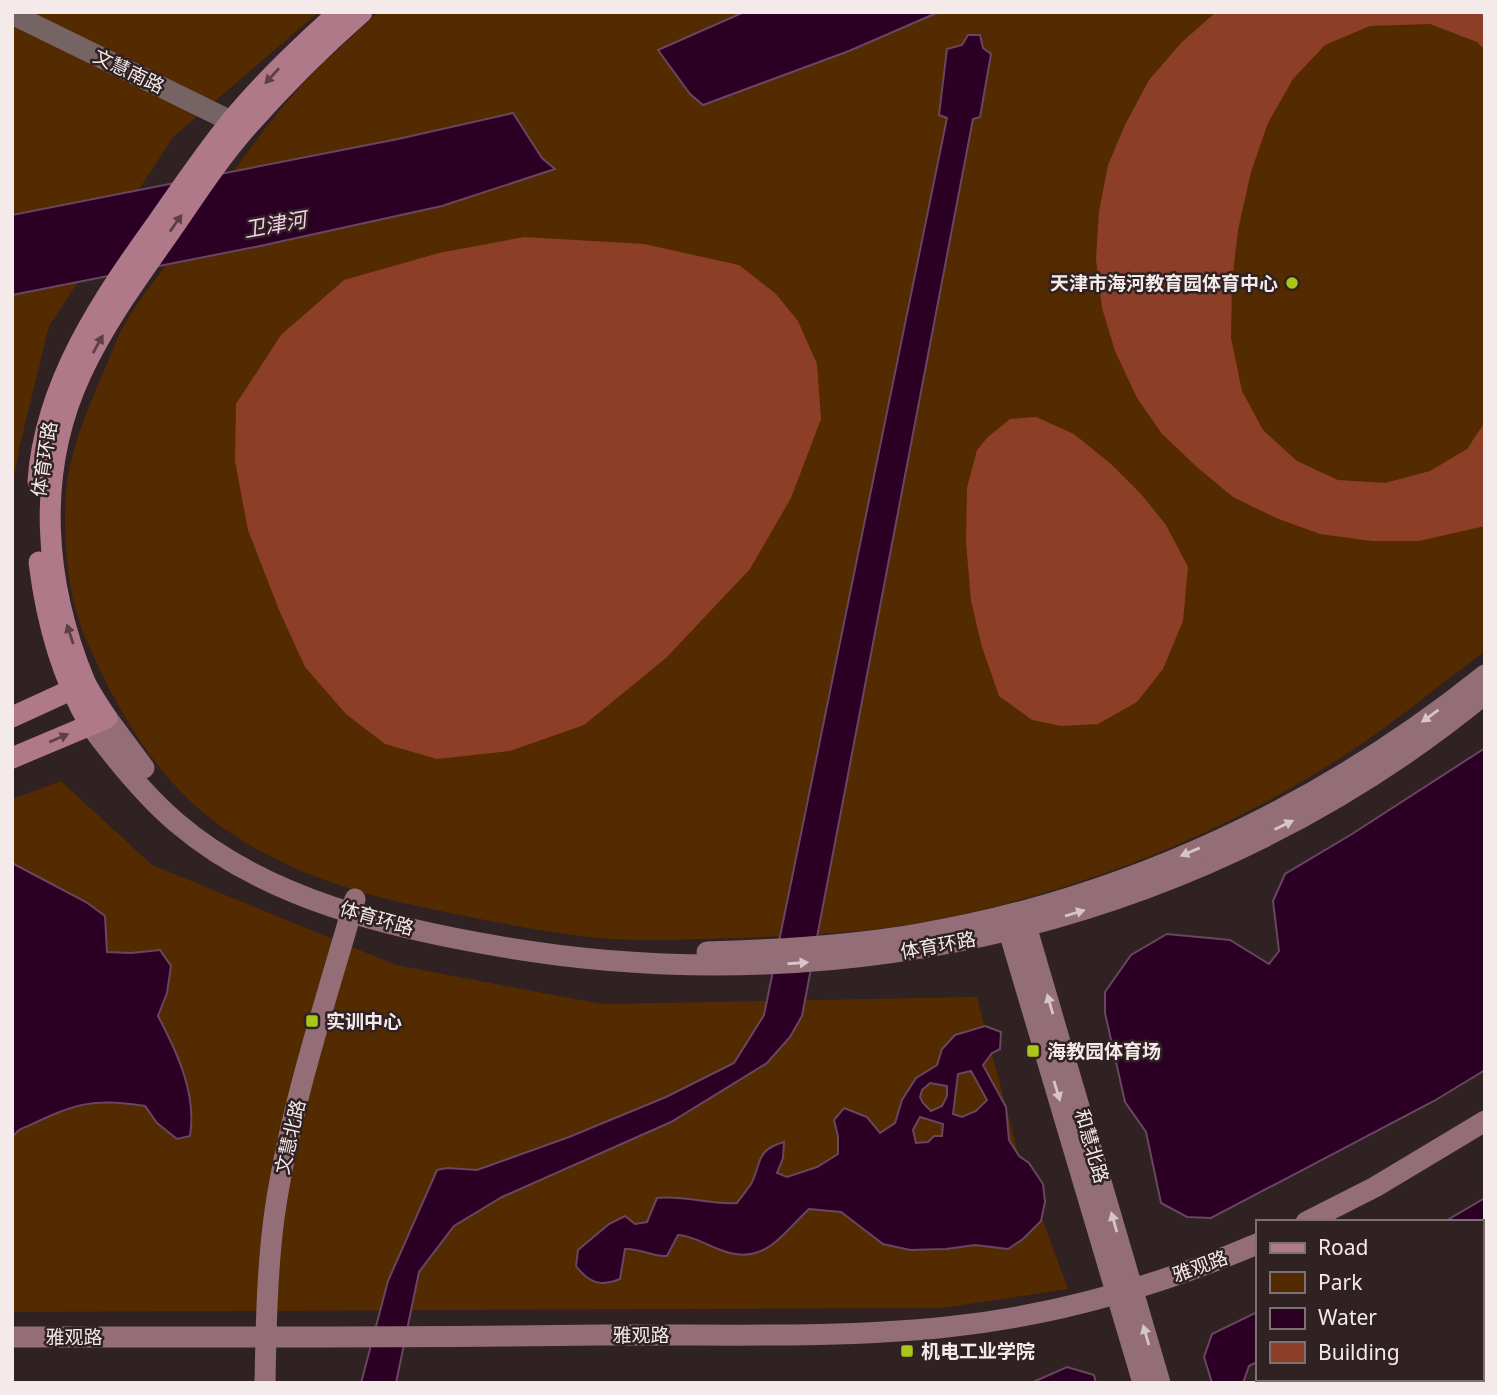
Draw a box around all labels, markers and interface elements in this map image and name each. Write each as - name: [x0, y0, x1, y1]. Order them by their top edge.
- street label: 文慧南路: [89, 43, 169, 99]
- one-way arrow: [264, 67, 280, 84]
- water label: 卫津河: [242, 204, 312, 243]
- one-way arrow: [169, 214, 183, 232]
- place label: 天津市海河教育园体育中心: [1050, 270, 1278, 296]
- marker: 天津市海河教育园体育中心: [1284, 275, 1300, 291]
- one-way arrow: [92, 334, 103, 354]
- street label: 体育环路: [25, 419, 63, 499]
- one-way arrow: [64, 623, 74, 644]
- one-way arrow: [1421, 709, 1439, 723]
- one-way arrow: [49, 733, 70, 744]
- one-way arrow: [1274, 820, 1294, 831]
- one-way arrow: [1180, 847, 1201, 858]
- street label: 体育环路: [337, 895, 417, 941]
- one-way arrow: [1065, 907, 1086, 917]
- street label: 体育环路: [898, 926, 978, 964]
- one-way arrow: [787, 958, 809, 969]
- one-way arrow: [1044, 993, 1054, 1014]
- place label: 实训中心: [326, 1008, 402, 1034]
- marker: 实训中心: [304, 1013, 320, 1029]
- place label: 海教园体育场: [1047, 1038, 1161, 1064]
- marker: 海教园体育场: [1025, 1043, 1041, 1059]
- one-way arrow: [1052, 1080, 1062, 1101]
- street label: 文慧北路: [269, 1097, 311, 1177]
- street label: 和慧北路: [1069, 1106, 1115, 1186]
- one-way arrow: [1108, 1211, 1118, 1232]
- legend: [1256, 1220, 1483, 1381]
- text: Road: [1318, 1233, 1368, 1261]
- street label: 雅观路: [1169, 1244, 1231, 1288]
- text: Park: [1318, 1268, 1363, 1296]
- text: Water: [1318, 1303, 1377, 1331]
- street label: 雅观路: [612, 1322, 670, 1348]
- street label: 雅观路: [45, 1324, 103, 1350]
- one-way arrow: [1141, 1324, 1151, 1345]
- place label: 机电工业学院: [921, 1338, 1035, 1364]
- text: Building: [1318, 1338, 1400, 1366]
- marker: 机电工业学院: [899, 1343, 915, 1359]

